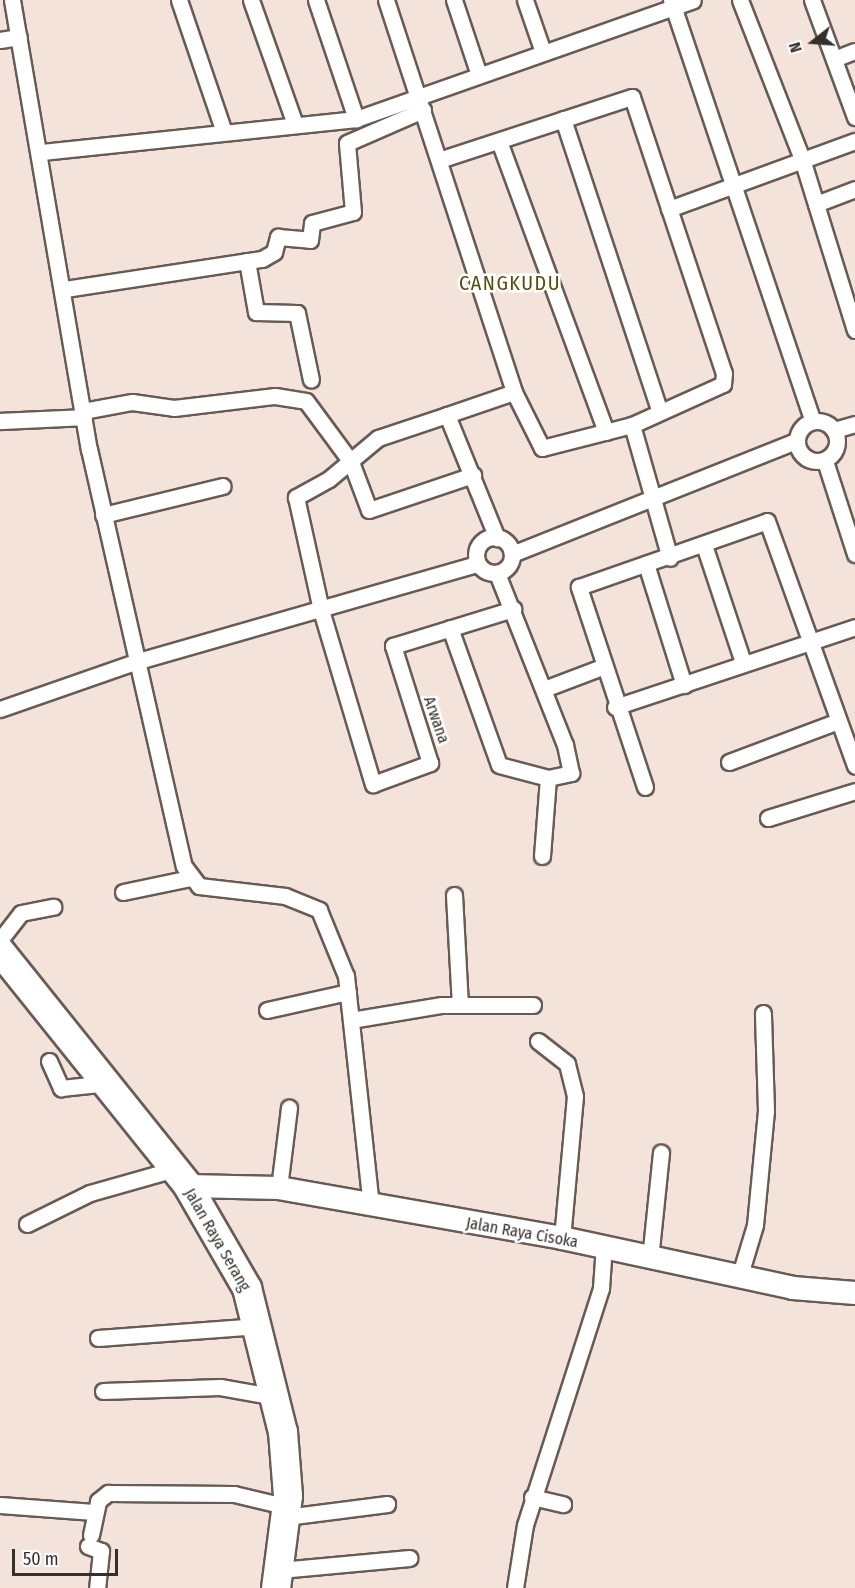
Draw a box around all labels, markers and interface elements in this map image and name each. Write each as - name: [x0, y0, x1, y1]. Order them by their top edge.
- north arrow: [783, 12, 843, 72]
- text: N: [785, 40, 806, 55]
- district label: CANGKUDU: [459, 271, 561, 295]
- street label: Arwana: [419, 694, 453, 746]
- street label: Jalan Raya Serang: [180, 1185, 254, 1295]
- street label: Jalan Raya Cisoka: [465, 1214, 579, 1252]
- scale bar: [15, 1537, 122, 1575]
- text: 50 m: [23, 1548, 59, 1570]

